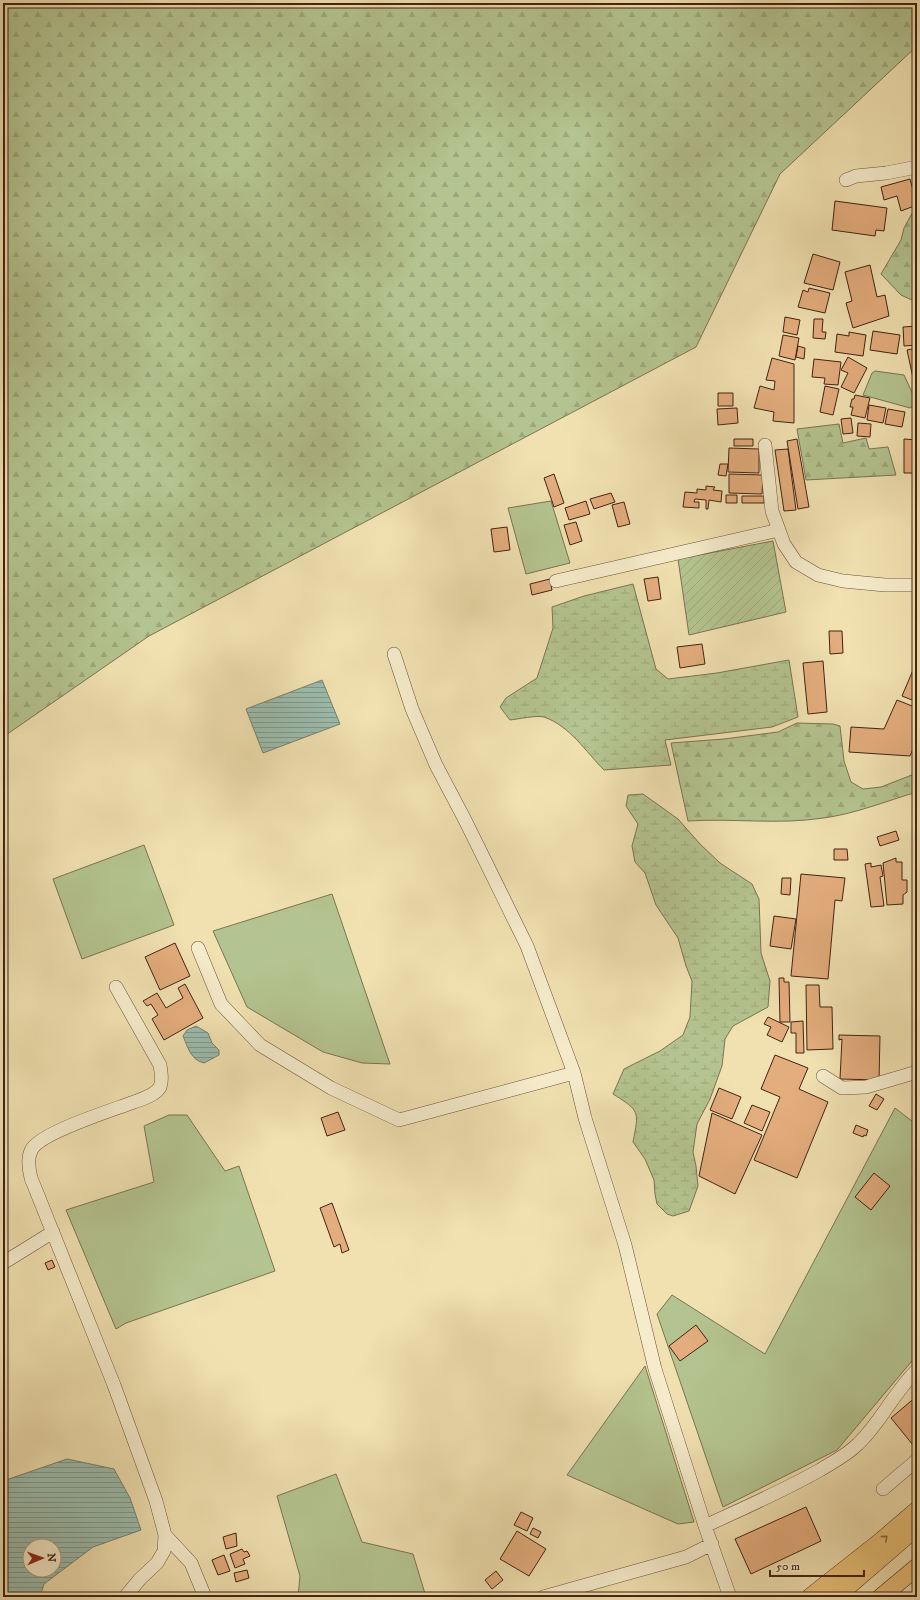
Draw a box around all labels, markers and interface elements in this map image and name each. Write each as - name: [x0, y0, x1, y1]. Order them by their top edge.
- one-way arrow: [880, 1536, 887, 1543]
- north arrow: [22, 1538, 62, 1578]
- scale bar: [770, 1552, 864, 1578]
- text: N: [44, 1553, 58, 1562]
- text: 50 m: [776, 1559, 800, 1574]

